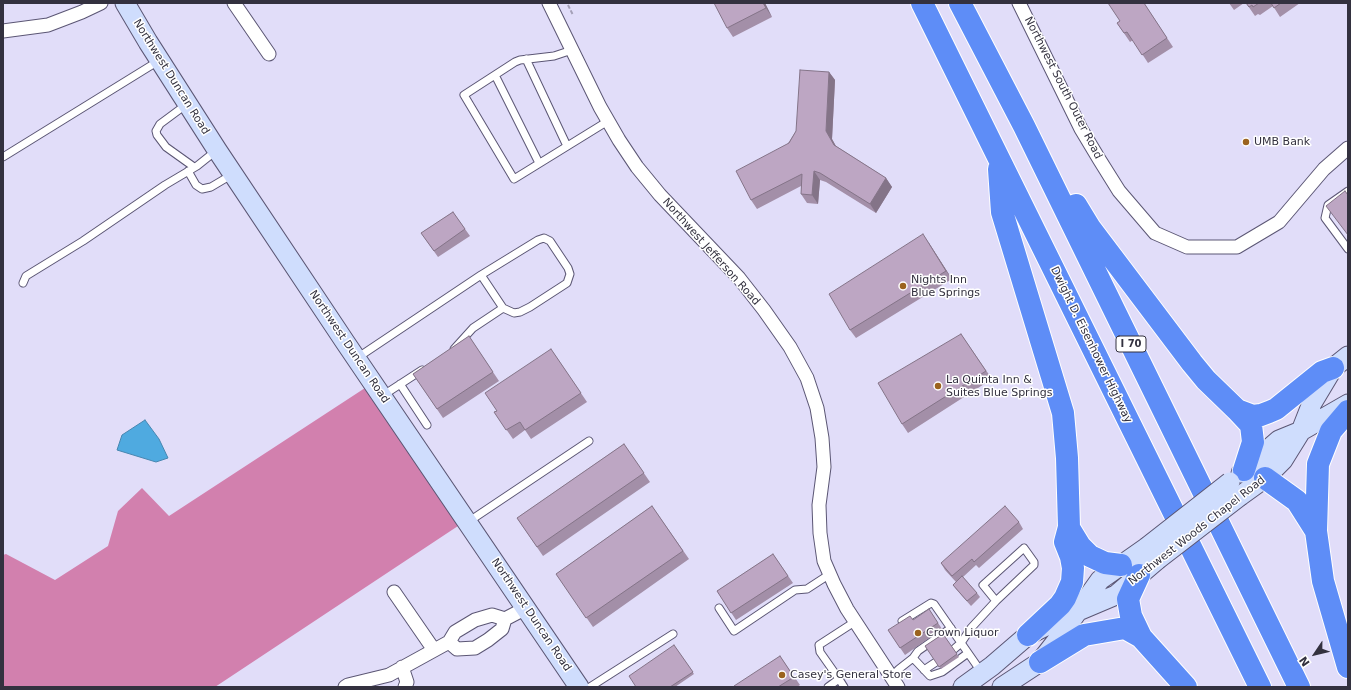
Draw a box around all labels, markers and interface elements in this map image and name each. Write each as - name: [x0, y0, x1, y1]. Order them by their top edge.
- street label: Northwest South Outer Road: [1021, 15, 1105, 161]
- street label: Northwest Duncan Road: [130, 17, 212, 137]
- place label: UMB Bank: [1254, 135, 1310, 149]
- marker: UMB Bank: [1241, 137, 1251, 147]
- street label: Northwest Jefferson Road: [659, 196, 763, 308]
- street label: Dwight D. Eisenhower Highway: [1047, 265, 1135, 425]
- place label: Nights Inn Blue Springs: [911, 273, 980, 299]
- marker: Nights Inn Blue Springs: [898, 281, 908, 291]
- street label: Northwest Duncan Road: [306, 288, 392, 406]
- road number: I 70: [1116, 336, 1146, 352]
- place label: La Quinta Inn & Suites Blue Springs: [946, 373, 1052, 399]
- marker: La Quinta Inn & Suites Blue Springs: [933, 381, 943, 391]
- street label: Northwest Woods Chapel Road: [1126, 474, 1268, 588]
- street label: Northwest Duncan Road: [488, 556, 574, 674]
- place label: Crown Liquor: [926, 626, 999, 640]
- marker: Crown Liquor: [913, 628, 923, 638]
- north arrow: [1295, 634, 1335, 674]
- text: N: [1297, 654, 1313, 669]
- place label: Casey's General Store: [790, 668, 912, 682]
- marker: Casey's General Store: [777, 670, 787, 680]

